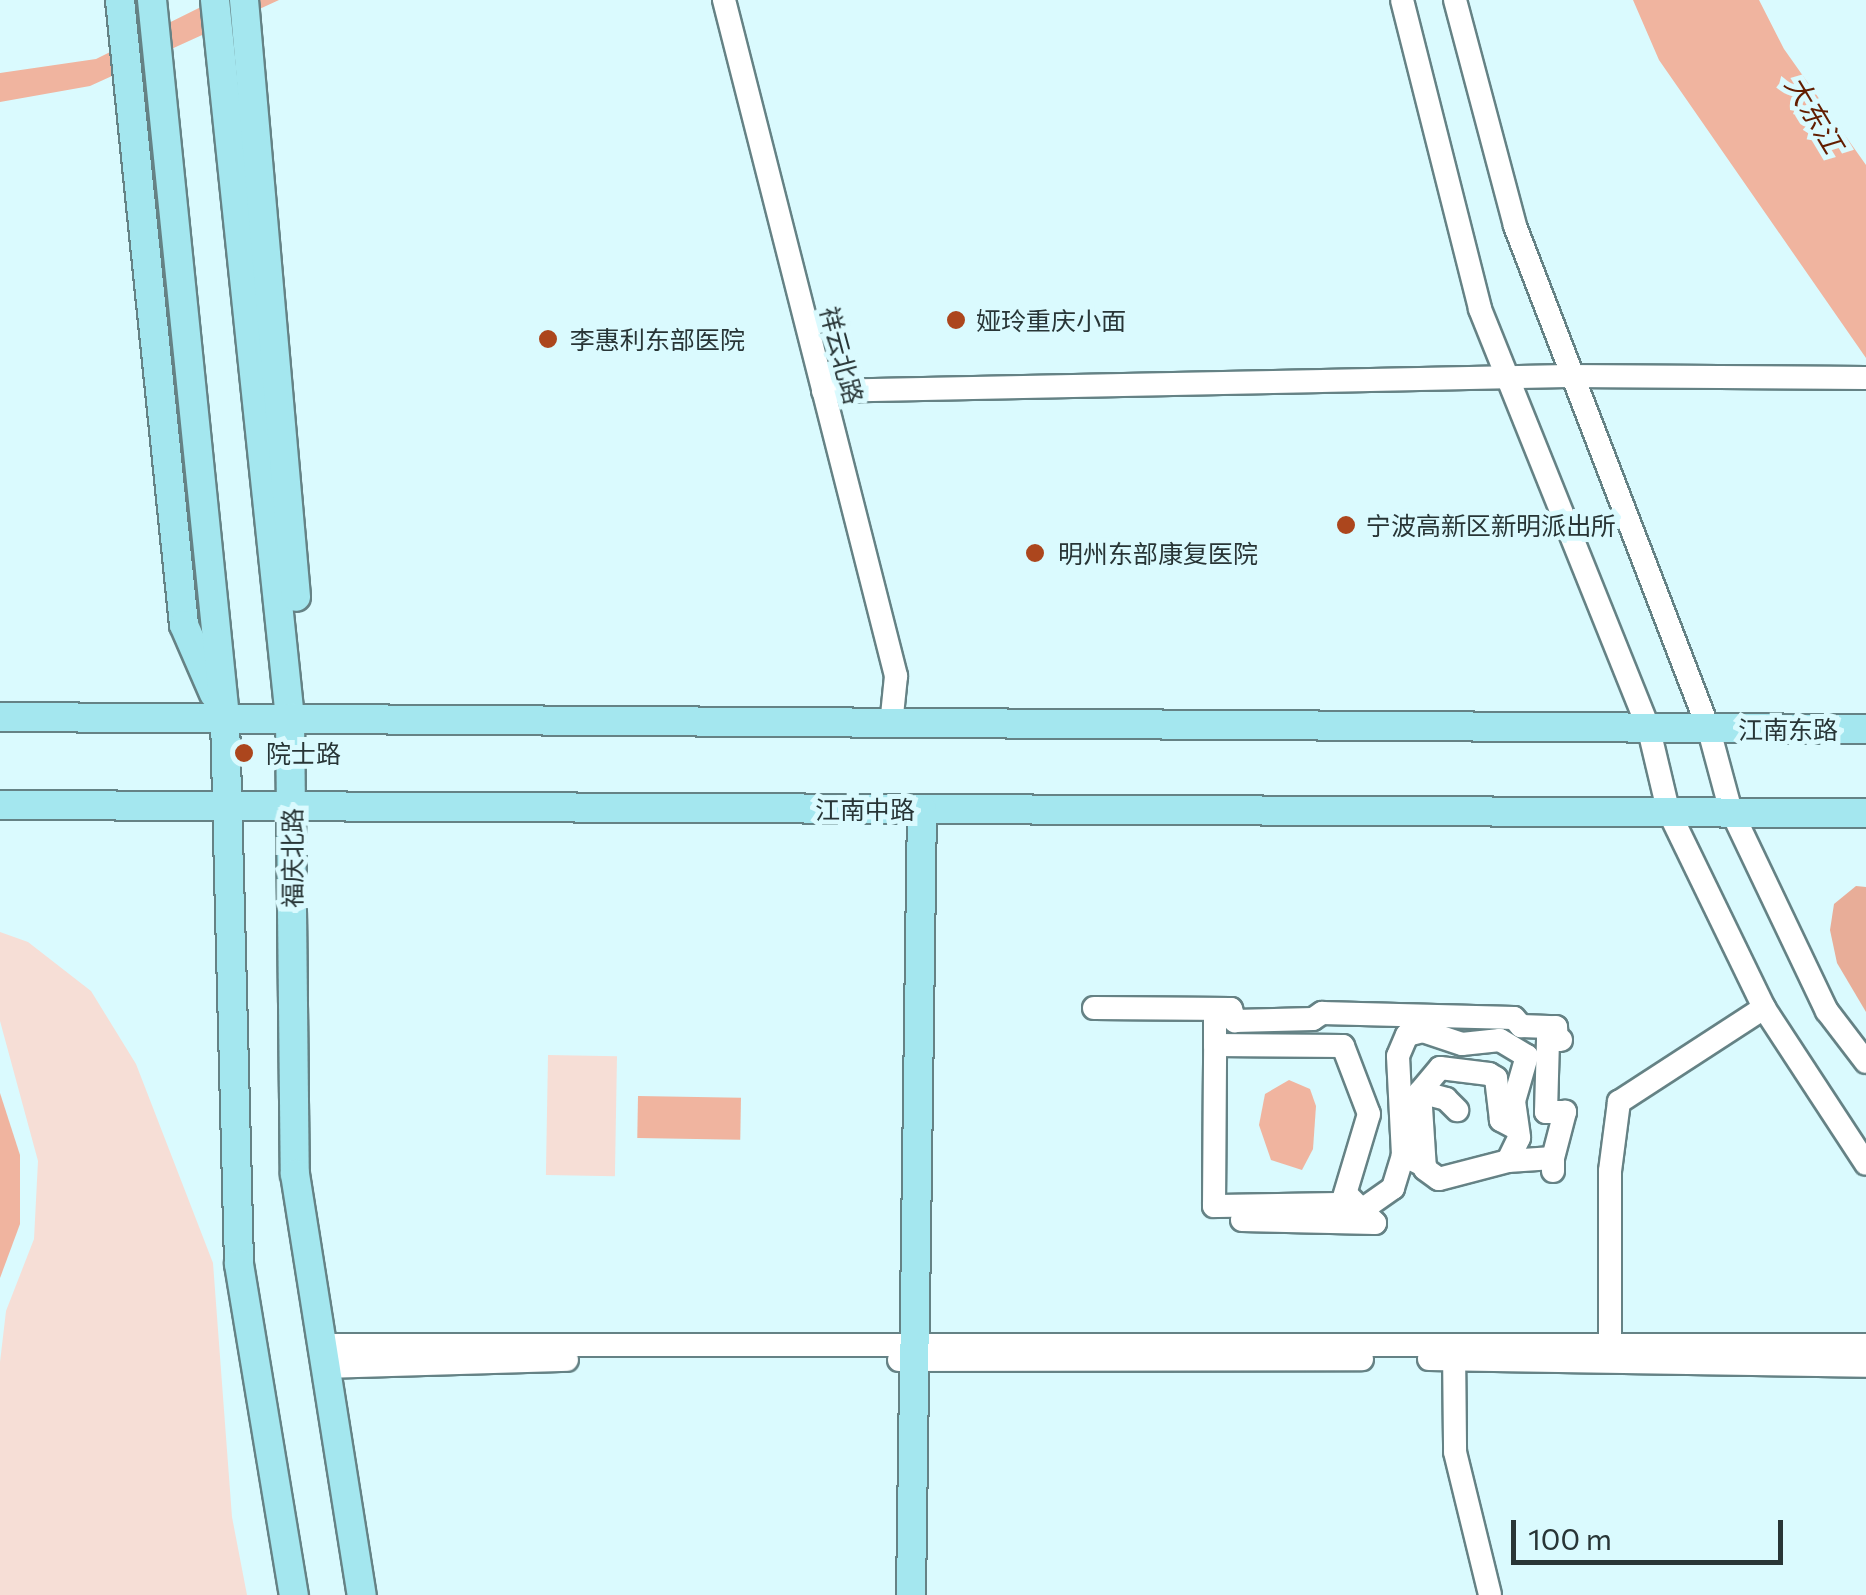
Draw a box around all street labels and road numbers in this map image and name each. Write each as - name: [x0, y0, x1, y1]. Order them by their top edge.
- street label: 祥云北路: [815, 303, 869, 407]
- street label: 江南东路: [1738, 714, 1838, 744]
- street label: 江南中路: [815, 794, 915, 824]
- street label: 福庆北路: [277, 808, 307, 908]

